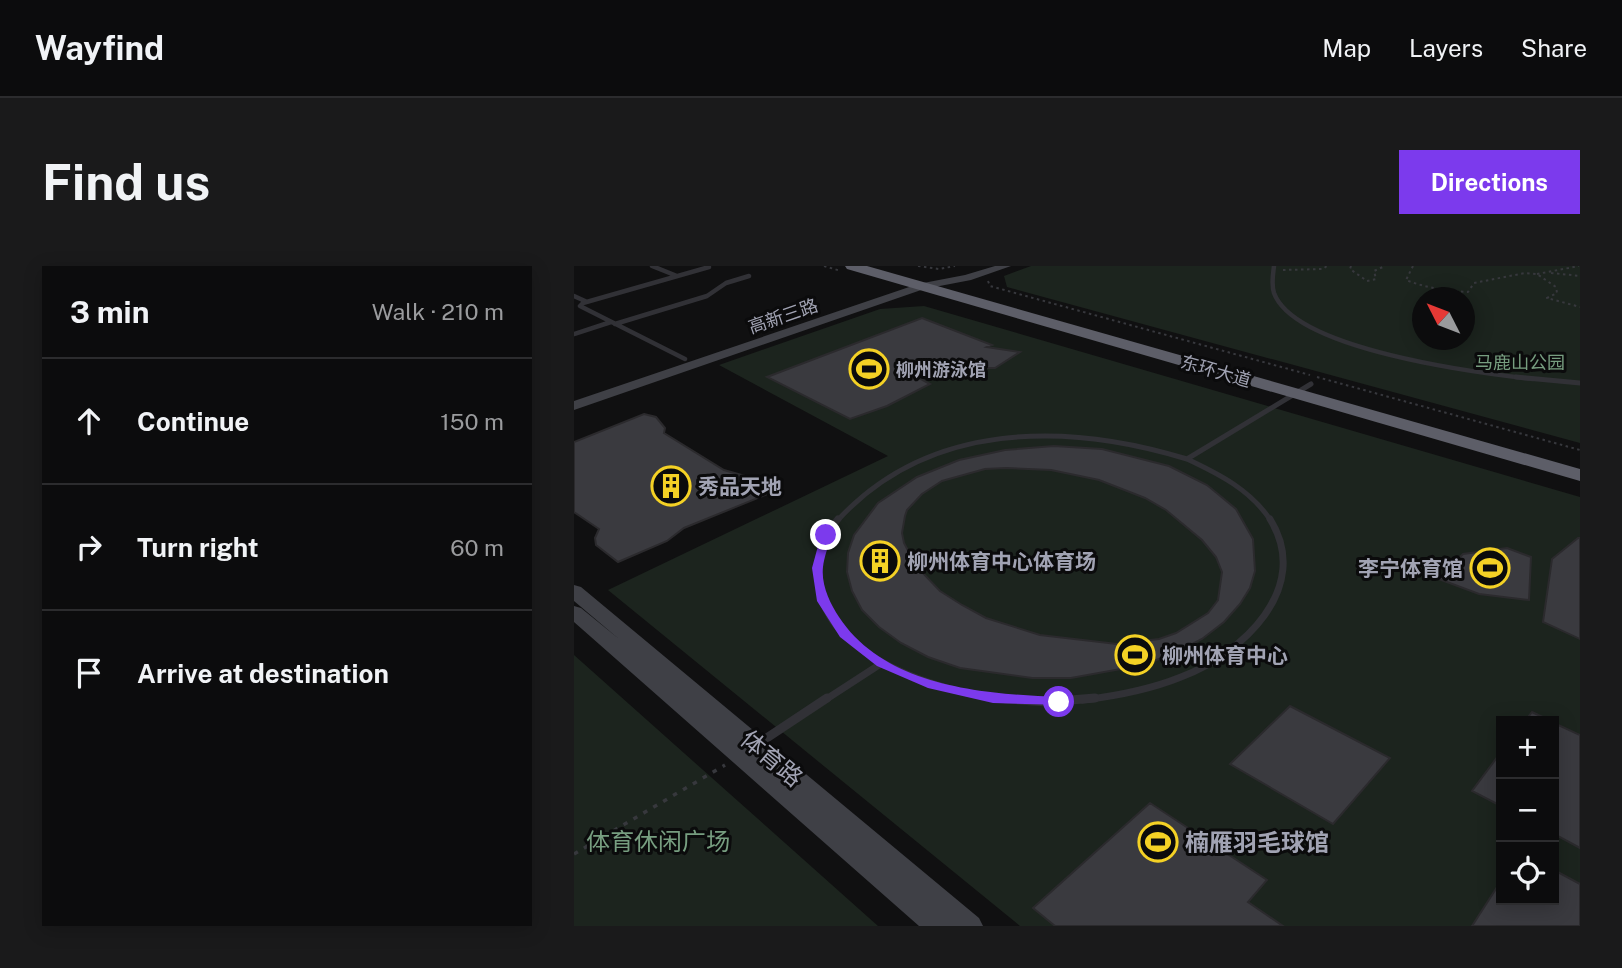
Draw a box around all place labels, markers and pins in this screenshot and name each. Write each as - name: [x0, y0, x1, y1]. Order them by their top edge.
- sports icon: 柳州游泳馆: [848, 348, 890, 390]
- place label: 柳州游泳馆: [896, 359, 986, 380]
- building icon: 秀品天地: [650, 465, 692, 507]
- place label: 秀品天地: [698, 474, 782, 499]
- building icon: 柳州体育中心体育场: [859, 540, 901, 582]
- sports icon: 李宁体育馆: [1469, 547, 1511, 589]
- place label: 柳州体育中心体育场: [907, 549, 1096, 574]
- place label: 李宁体育馆: [1358, 556, 1463, 581]
- sports icon: 柳州体育中心: [1114, 634, 1156, 676]
- place label: 柳州体育中心: [1162, 643, 1288, 668]
- sports icon: 楠雁羽毛球馆: [1137, 821, 1179, 863]
- place label: 楠雁羽毛球馆: [1185, 828, 1329, 856]

